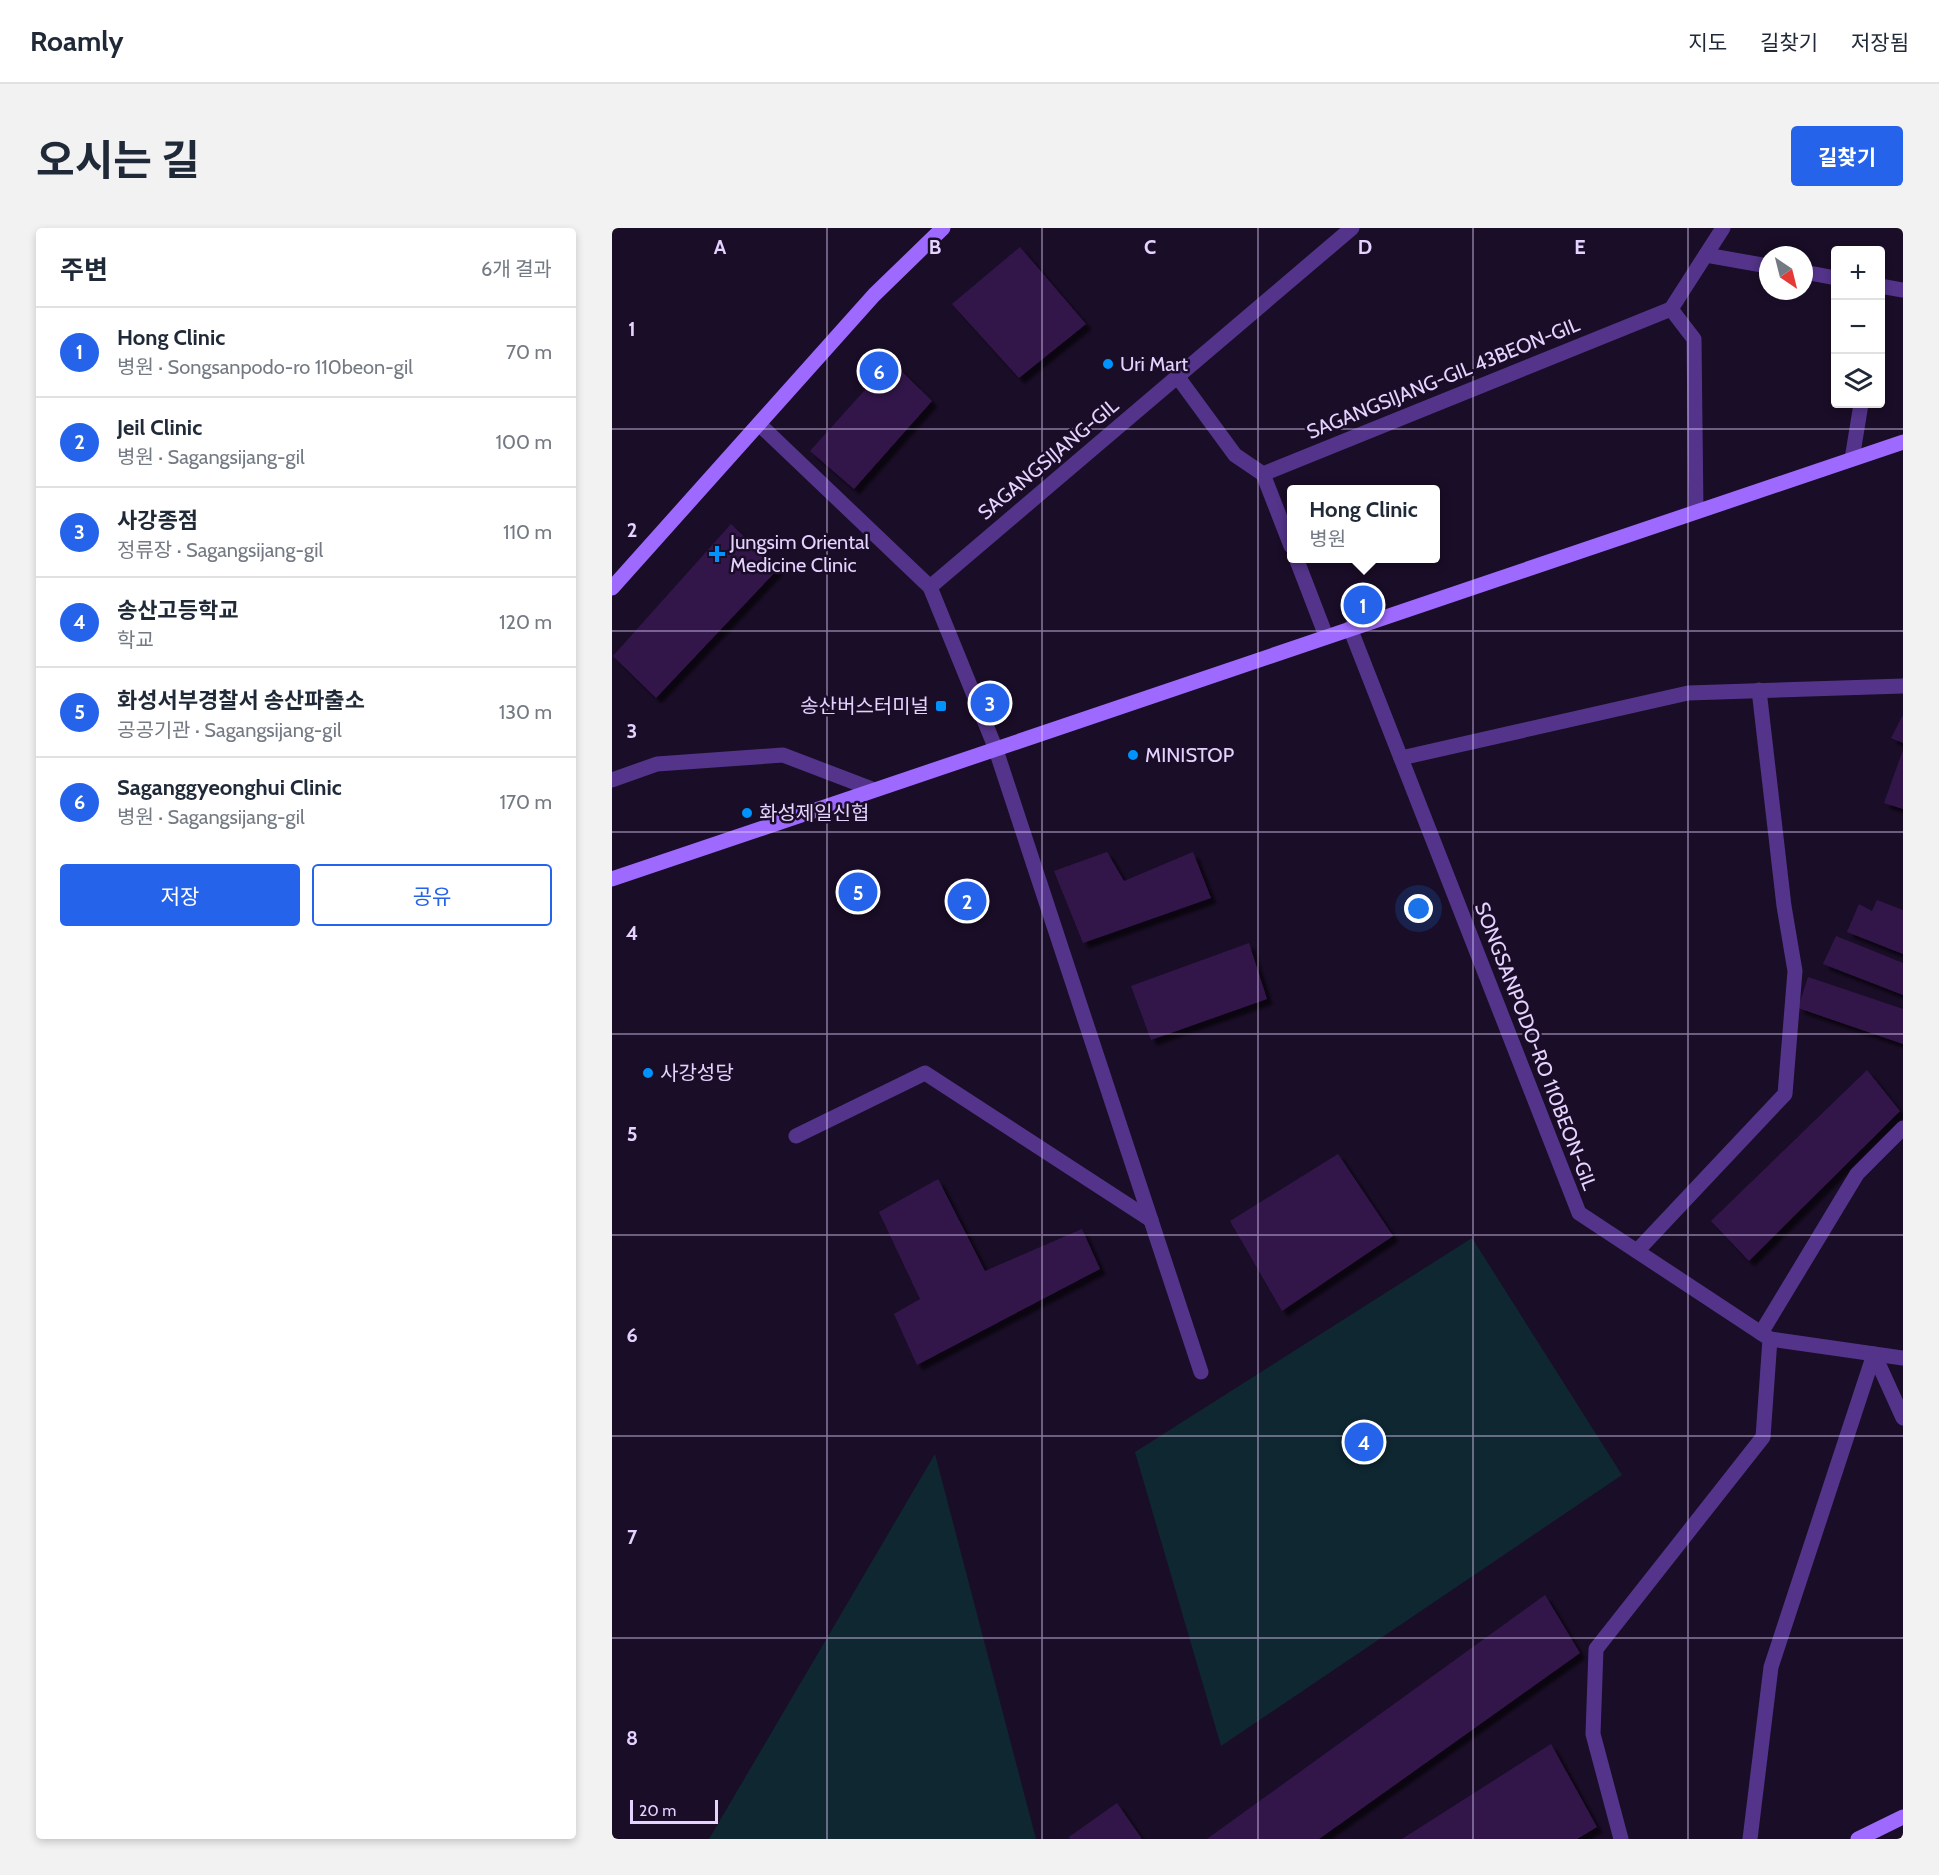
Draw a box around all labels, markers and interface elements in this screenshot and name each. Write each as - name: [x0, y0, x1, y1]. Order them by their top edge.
- text: Roamly: [30, 24, 124, 58]
- text: 지도: [1688, 30, 1727, 55]
- text: 길찾기: [1760, 30, 1818, 55]
- text: 저장됨: [1851, 30, 1909, 55]
- button: 길찾기: [1791, 126, 1903, 186]
- text: 오시는 길: [36, 134, 200, 186]
- text: A: [714, 235, 727, 259]
- text: B: [929, 235, 941, 259]
- text: C: [1144, 235, 1156, 259]
- text: D: [1358, 235, 1372, 259]
- text: E: [1574, 235, 1586, 259]
- north arrow: [1759, 246, 1813, 300]
- map controls: [1831, 246, 1885, 408]
- button: +: [1831, 246, 1885, 300]
- text: 주변: [60, 254, 108, 286]
- text: 6개 결과: [481, 257, 552, 281]
- button: −: [1831, 300, 1885, 354]
- street label: SAGANGSIJANG-GIL 43BEON-GIL: [1303, 312, 1583, 444]
- text: 1: [628, 317, 636, 341]
- text: Hong Clinic: [117, 324, 225, 351]
- text: 1: [76, 340, 83, 364]
- text: 70 m: [506, 340, 552, 364]
- pin: 6: [860, 348, 898, 394]
- place label: Uri Mart: [1120, 352, 1188, 376]
- button: layers: [1831, 354, 1885, 408]
- text: 병원 · Songsanpodo-ro 110beon-gil: [117, 355, 413, 379]
- marker: Uri Mart: [1101, 357, 1115, 371]
- street label: SAGANGSIJANG-GIL: [973, 393, 1123, 525]
- text: Jeil Clinic: [117, 414, 202, 441]
- text: 2: [74, 430, 85, 454]
- text: 100 m: [496, 430, 552, 454]
- text: 병원 · Sagangsijang-gil: [117, 445, 305, 469]
- popup: [1287, 485, 1440, 563]
- text: Hong Clinic: [1309, 496, 1418, 523]
- text: 사강종점: [117, 507, 198, 534]
- text: 2: [627, 518, 637, 542]
- text: 3: [74, 520, 85, 544]
- text: 110 m: [503, 520, 552, 544]
- text: 병원: [1309, 527, 1346, 551]
- place label: Jungsim Oriental Medicine Clinic: [729, 530, 869, 577]
- text: 정류장 · Sagangsijang-gil: [117, 538, 323, 562]
- marker: Jungsim Oriental Medicine Clinic: [708, 545, 726, 563]
- pin: 1: [1344, 582, 1383, 628]
- text: 송산고등학교: [117, 597, 238, 624]
- text: 4: [73, 610, 86, 634]
- text: 120 m: [499, 610, 552, 634]
- text: 학교: [117, 628, 154, 652]
- pin: 3: [970, 680, 1010, 726]
- text: 화성서부경찰서 송산파출소: [117, 687, 365, 714]
- place label: 송산버스터미널: [800, 694, 929, 718]
- marker: 송산버스터미널: [934, 699, 948, 713]
- text: 5: [74, 700, 85, 724]
- text: 130 m: [499, 700, 552, 724]
- text: 공공기관 · Sagangsijang-gil: [117, 718, 342, 742]
- text: 3: [627, 719, 637, 743]
- place label: MINISTOP: [1145, 743, 1234, 767]
- marker: MINISTOP: [1126, 748, 1140, 762]
- text: Saganggyeonghui Clinic: [117, 774, 342, 801]
- text: 6: [74, 790, 85, 814]
- text: 170 m: [500, 790, 552, 814]
- place label: 화성제일신협: [759, 801, 869, 825]
- text: 병원 · Sagangsijang-gil: [117, 805, 305, 829]
- marker: 화성제일신협: [740, 806, 754, 820]
- button: 저장: [60, 864, 300, 926]
- button: 공유: [312, 864, 552, 926]
- pin: 5: [838, 870, 878, 914]
- pin: 2: [948, 878, 986, 924]
- your location: [1404, 894, 1433, 923]
- street label: SONGSANPODO-RO 110BEON-GIL: [1470, 899, 1602, 1193]
- text: 4: [626, 921, 638, 945]
- place label: 사강성당: [660, 1061, 734, 1085]
- marker: 사강성당: [641, 1066, 655, 1080]
- text: 5: [627, 1122, 637, 1146]
- text: 6: [626, 1323, 638, 1347]
- pin: 4: [1344, 1420, 1383, 1464]
- text: 7: [627, 1525, 638, 1549]
- text: 8: [626, 1726, 638, 1750]
- scale bar: [630, 1797, 718, 1824]
- text: 20 m: [639, 1801, 676, 1820]

